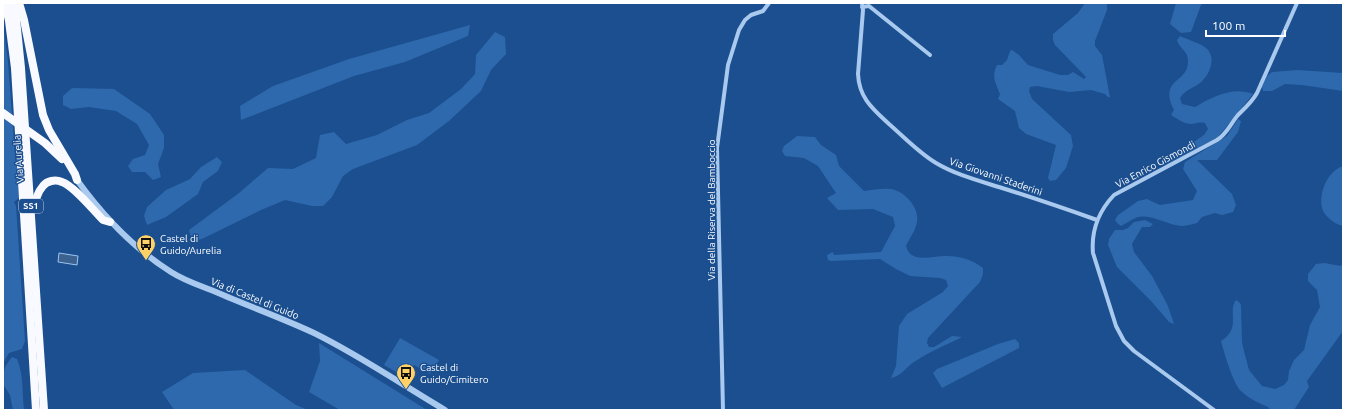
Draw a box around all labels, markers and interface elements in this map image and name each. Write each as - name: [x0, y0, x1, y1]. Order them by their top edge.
- scale bar: [1206, 12, 1285, 38]
- text: 100 m: [1212, 19, 1245, 32]
- street label: Via Aurelia: [11, 135, 26, 183]
- street label: Via della Riserva del Bamboccio: [706, 139, 717, 281]
- street label: Via Enrico Gismondi: [1113, 139, 1197, 190]
- street label: Via Giovanni Staderini: [948, 155, 1044, 198]
- road number: SS1: [19, 199, 43, 213]
- bus stop icon: Castel di Guido/Aurelia: [135, 233, 157, 261]
- place label: Castel di Guido/Aurelia: [160, 233, 221, 256]
- street label: Via di Castel di Guido: [209, 276, 301, 321]
- bus stop icon: Castel di Guido/Cimitero: [395, 362, 417, 390]
- place label: Castel di Guido/Cimitero: [420, 362, 489, 385]

